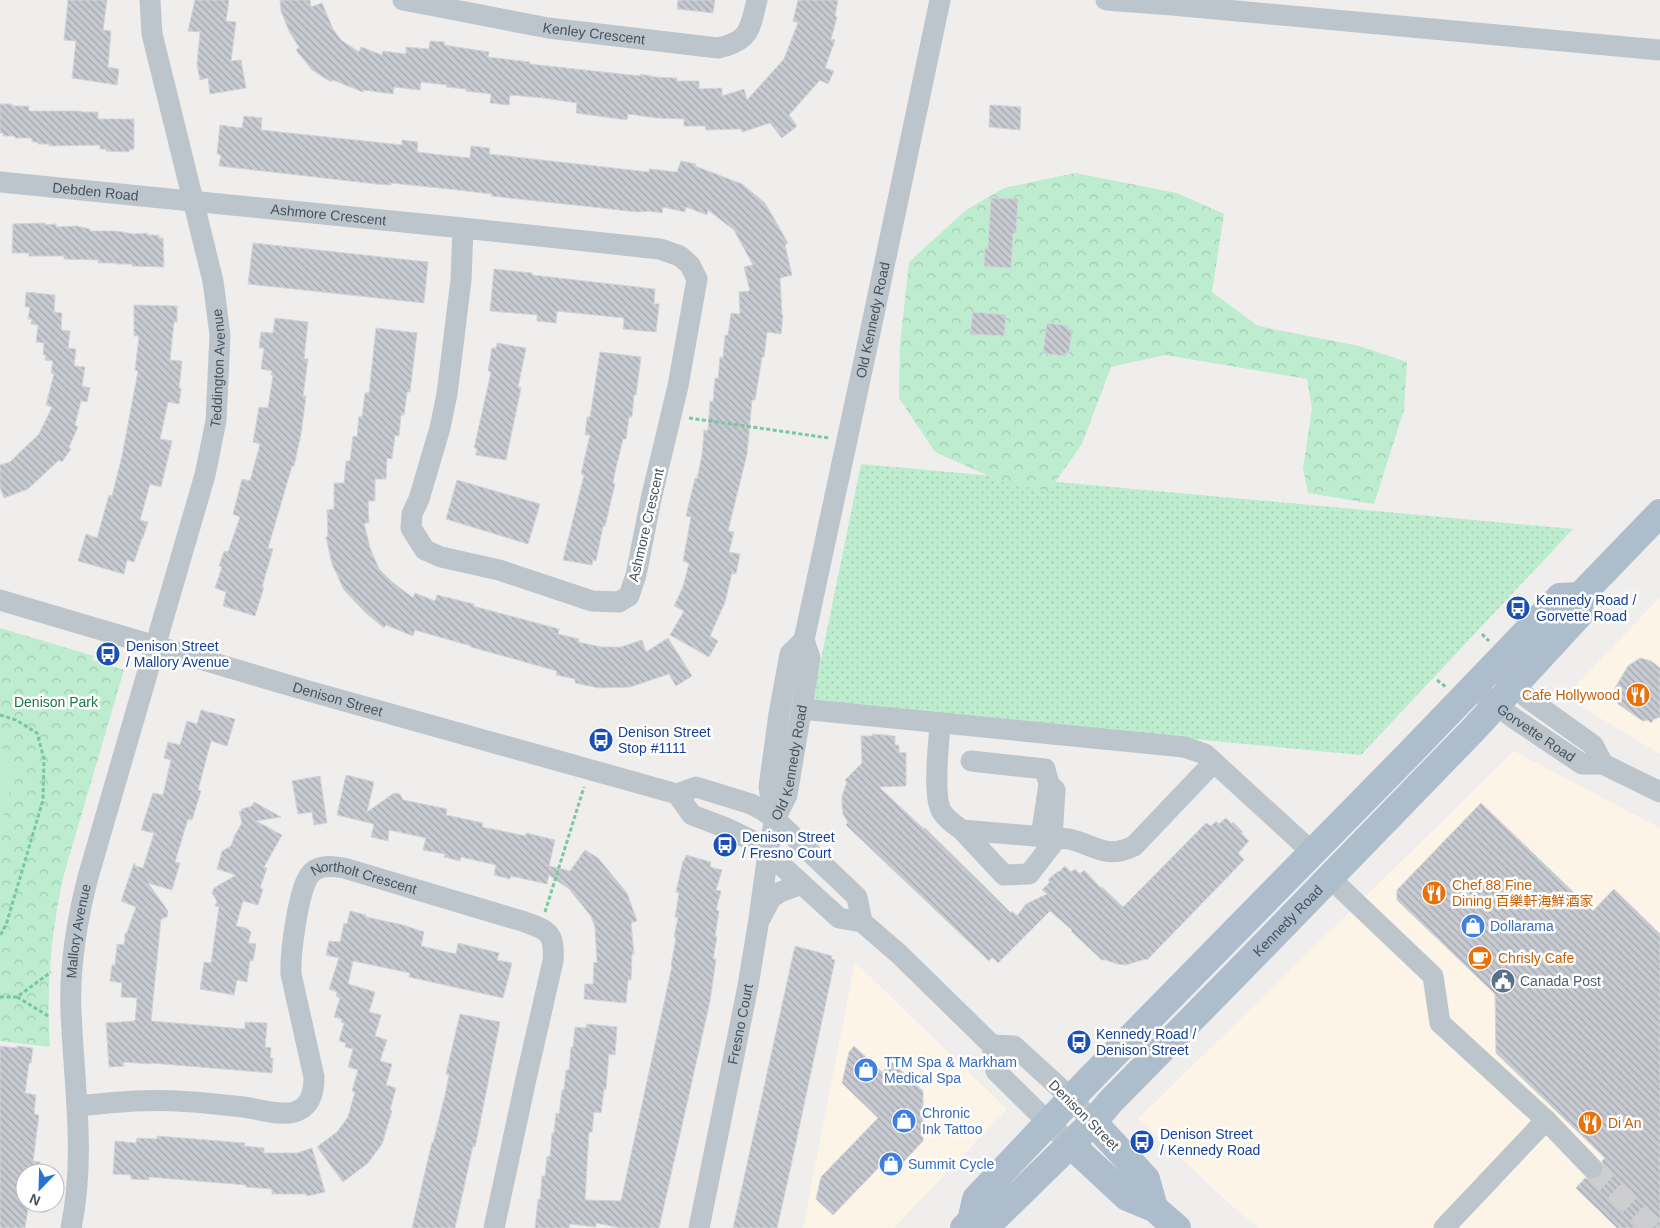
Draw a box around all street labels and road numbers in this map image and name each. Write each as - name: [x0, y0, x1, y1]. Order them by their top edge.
- street label: Kenley Crescent: [541, 19, 646, 47]
- street label: Debden Road: [52, 179, 139, 204]
- street label: Ashmore Crescent: [270, 201, 387, 228]
- street label: Old Kennedy Road: [852, 261, 893, 380]
- street label: Teddington Avenue: [207, 308, 228, 429]
- street label: Ashmore Crescent: [625, 467, 667, 583]
- street label: Denison Street: [291, 679, 385, 719]
- street label: Gorvette Road: [1494, 700, 1578, 765]
- street label: Old Kennedy Road: [768, 704, 810, 823]
- street label: Northolt Crescent: [308, 858, 419, 897]
- street label: Mallory Avenue: [63, 882, 94, 979]
- street label: Kennedy Road: [1250, 882, 1326, 960]
- street label: Fresno Court: [724, 983, 756, 1066]
- street label: Denison Street: [1046, 1077, 1122, 1153]

